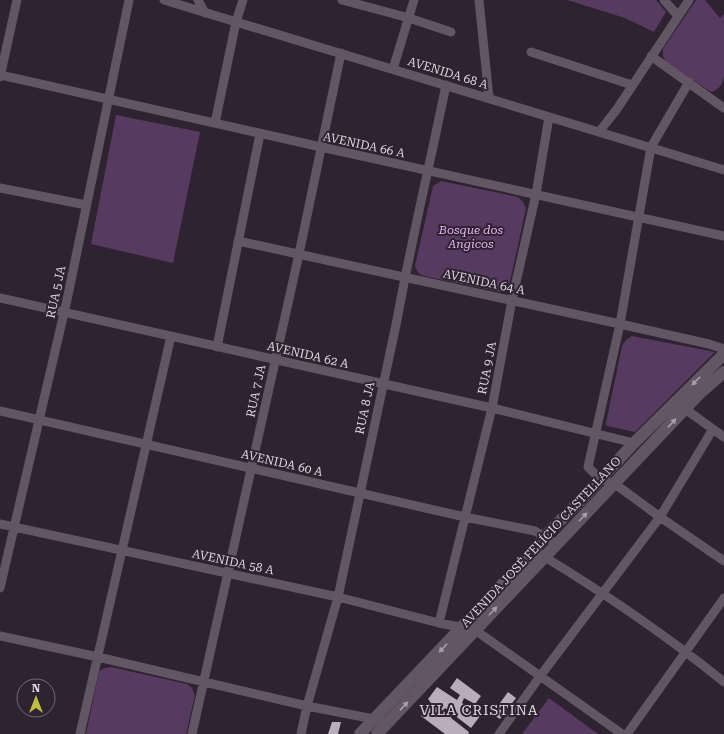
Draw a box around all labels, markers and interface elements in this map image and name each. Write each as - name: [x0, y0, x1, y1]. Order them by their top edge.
- street label: AVENIDA 68 A: [406, 54, 490, 92]
- street label: AVENIDA 66 A: [322, 130, 407, 161]
- park label: Bosque dos Angicos: [438, 223, 504, 251]
- street label: RUA 5 JA: [44, 264, 69, 320]
- street label: AVENIDA 64 A: [442, 267, 527, 298]
- street label: AVENIDA 62 A: [266, 339, 351, 371]
- street label: RUA 9 JA: [475, 340, 499, 396]
- street label: RUA 7 JA: [244, 363, 269, 419]
- one-way arrow: [691, 376, 701, 386]
- street label: RUA 8 JA: [353, 380, 378, 436]
- one-way arrow: [668, 418, 677, 428]
- street label: AVENIDA 60 A: [240, 447, 325, 479]
- street label: AVENIDA JOSÉ FELÍCIO CASTELLANO: [458, 454, 624, 630]
- one-way arrow: [578, 512, 588, 522]
- street label: AVENIDA 58 A: [191, 547, 276, 578]
- one-way arrow: [488, 606, 498, 616]
- one-way arrow: [438, 642, 447, 653]
- north arrow: [16, 678, 56, 718]
- text: N: [32, 682, 41, 695]
- one-way arrow: [399, 701, 409, 711]
- district label: VILA CRISTINA: [419, 702, 539, 718]

